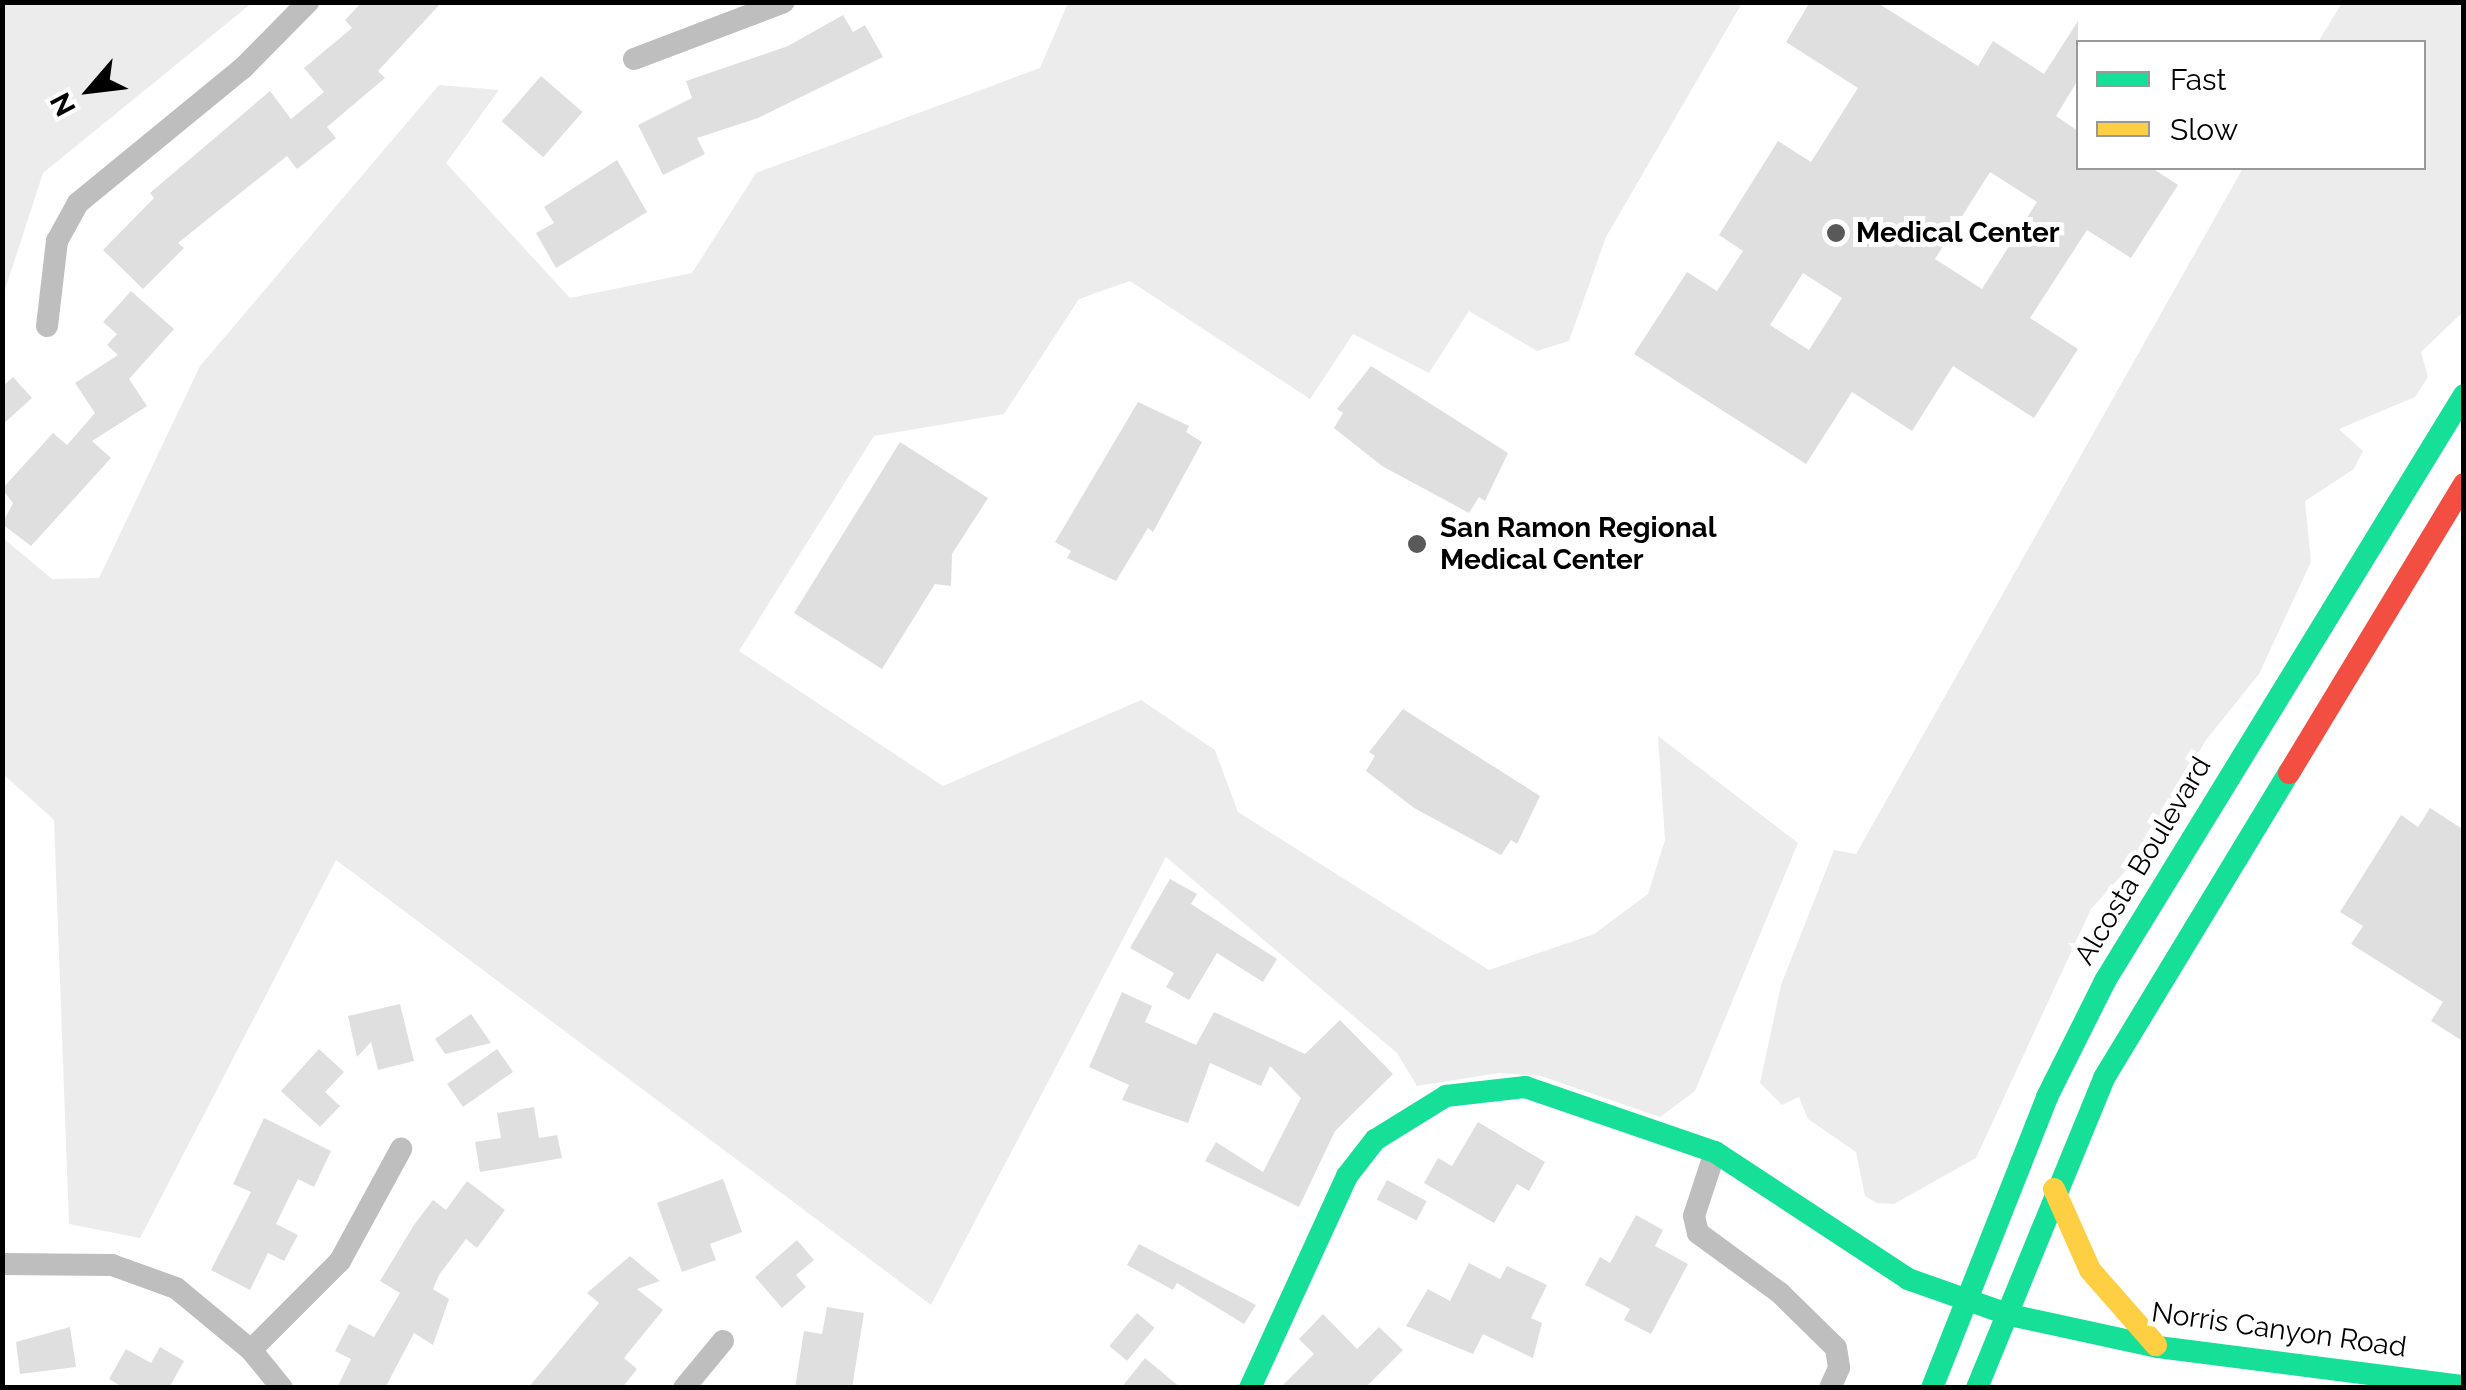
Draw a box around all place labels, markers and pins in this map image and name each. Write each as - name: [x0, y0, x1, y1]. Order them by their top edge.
- place label: Medical Center: [1856, 216, 2060, 250]
- marker: Medical Center: [1825, 222, 1847, 244]
- place label: San Ramon Regional Medical Center: [1440, 511, 1717, 577]
- marker: San Ramon Regional Medical Center: [1404, 531, 1430, 557]

